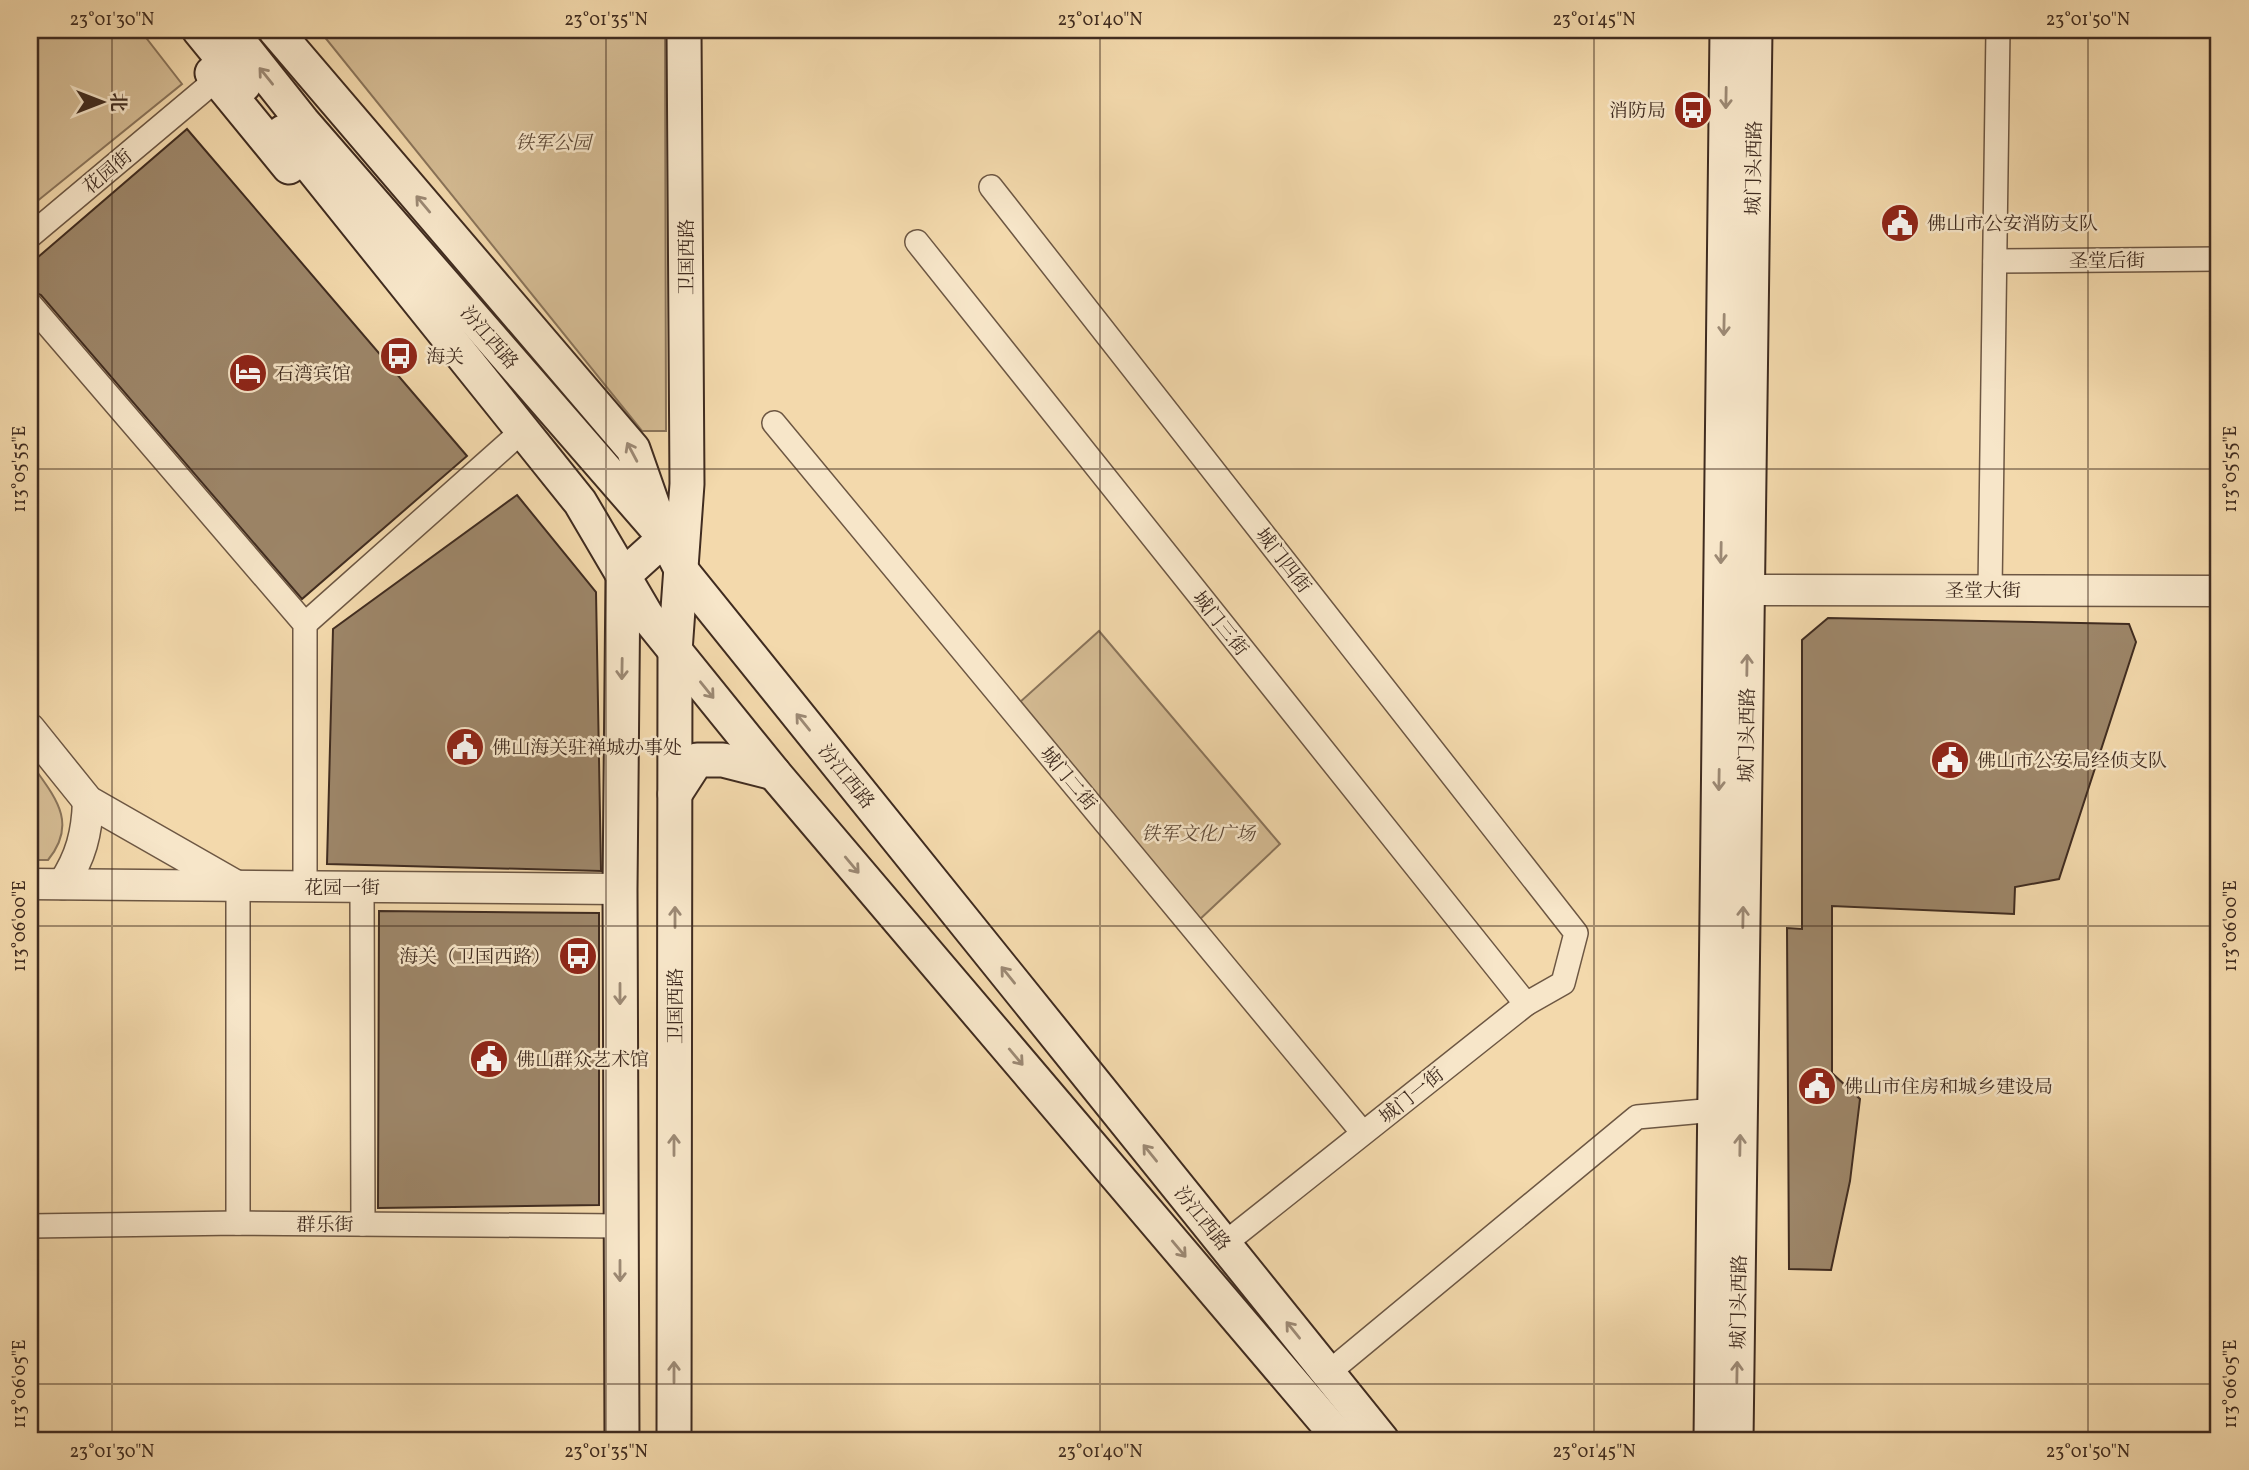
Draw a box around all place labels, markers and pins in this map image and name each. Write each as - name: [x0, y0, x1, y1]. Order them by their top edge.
- bus stop icon: 消防局: [1672, 89, 1714, 131]
- place label: 消防局: [1609, 99, 1666, 125]
- public building icon: 佛山市公安消防支队: [1879, 202, 1921, 244]
- place label: 佛山市公安消防支队: [1927, 212, 2098, 238]
- bus stop icon: 海关: [378, 335, 420, 377]
- place label: 海关: [426, 345, 464, 371]
- hotel icon: 石湾宾馆: [227, 352, 269, 394]
- place label: 石湾宾馆: [275, 362, 351, 388]
- public building icon: 佛山海关驻禅城办事处: [444, 726, 486, 768]
- place label: 佛山海关驻禅城办事处: [492, 736, 682, 762]
- public building icon: 佛山市公安局经侦支队: [1929, 739, 1971, 781]
- place label: 佛山市公安局经侦支队: [1977, 749, 2167, 775]
- bus stop icon: 海关（卫国西路）: [557, 935, 599, 977]
- place label: 海关（卫国西路）: [399, 945, 551, 971]
- public building icon: 佛山群众艺术馆: [468, 1038, 510, 1080]
- place label: 佛山群众艺术馆: [516, 1048, 649, 1074]
- public building icon: 佛山市住房和城乡建设局: [1796, 1065, 1838, 1107]
- place label: 佛山市住房和城乡建设局: [1844, 1075, 2053, 1101]

